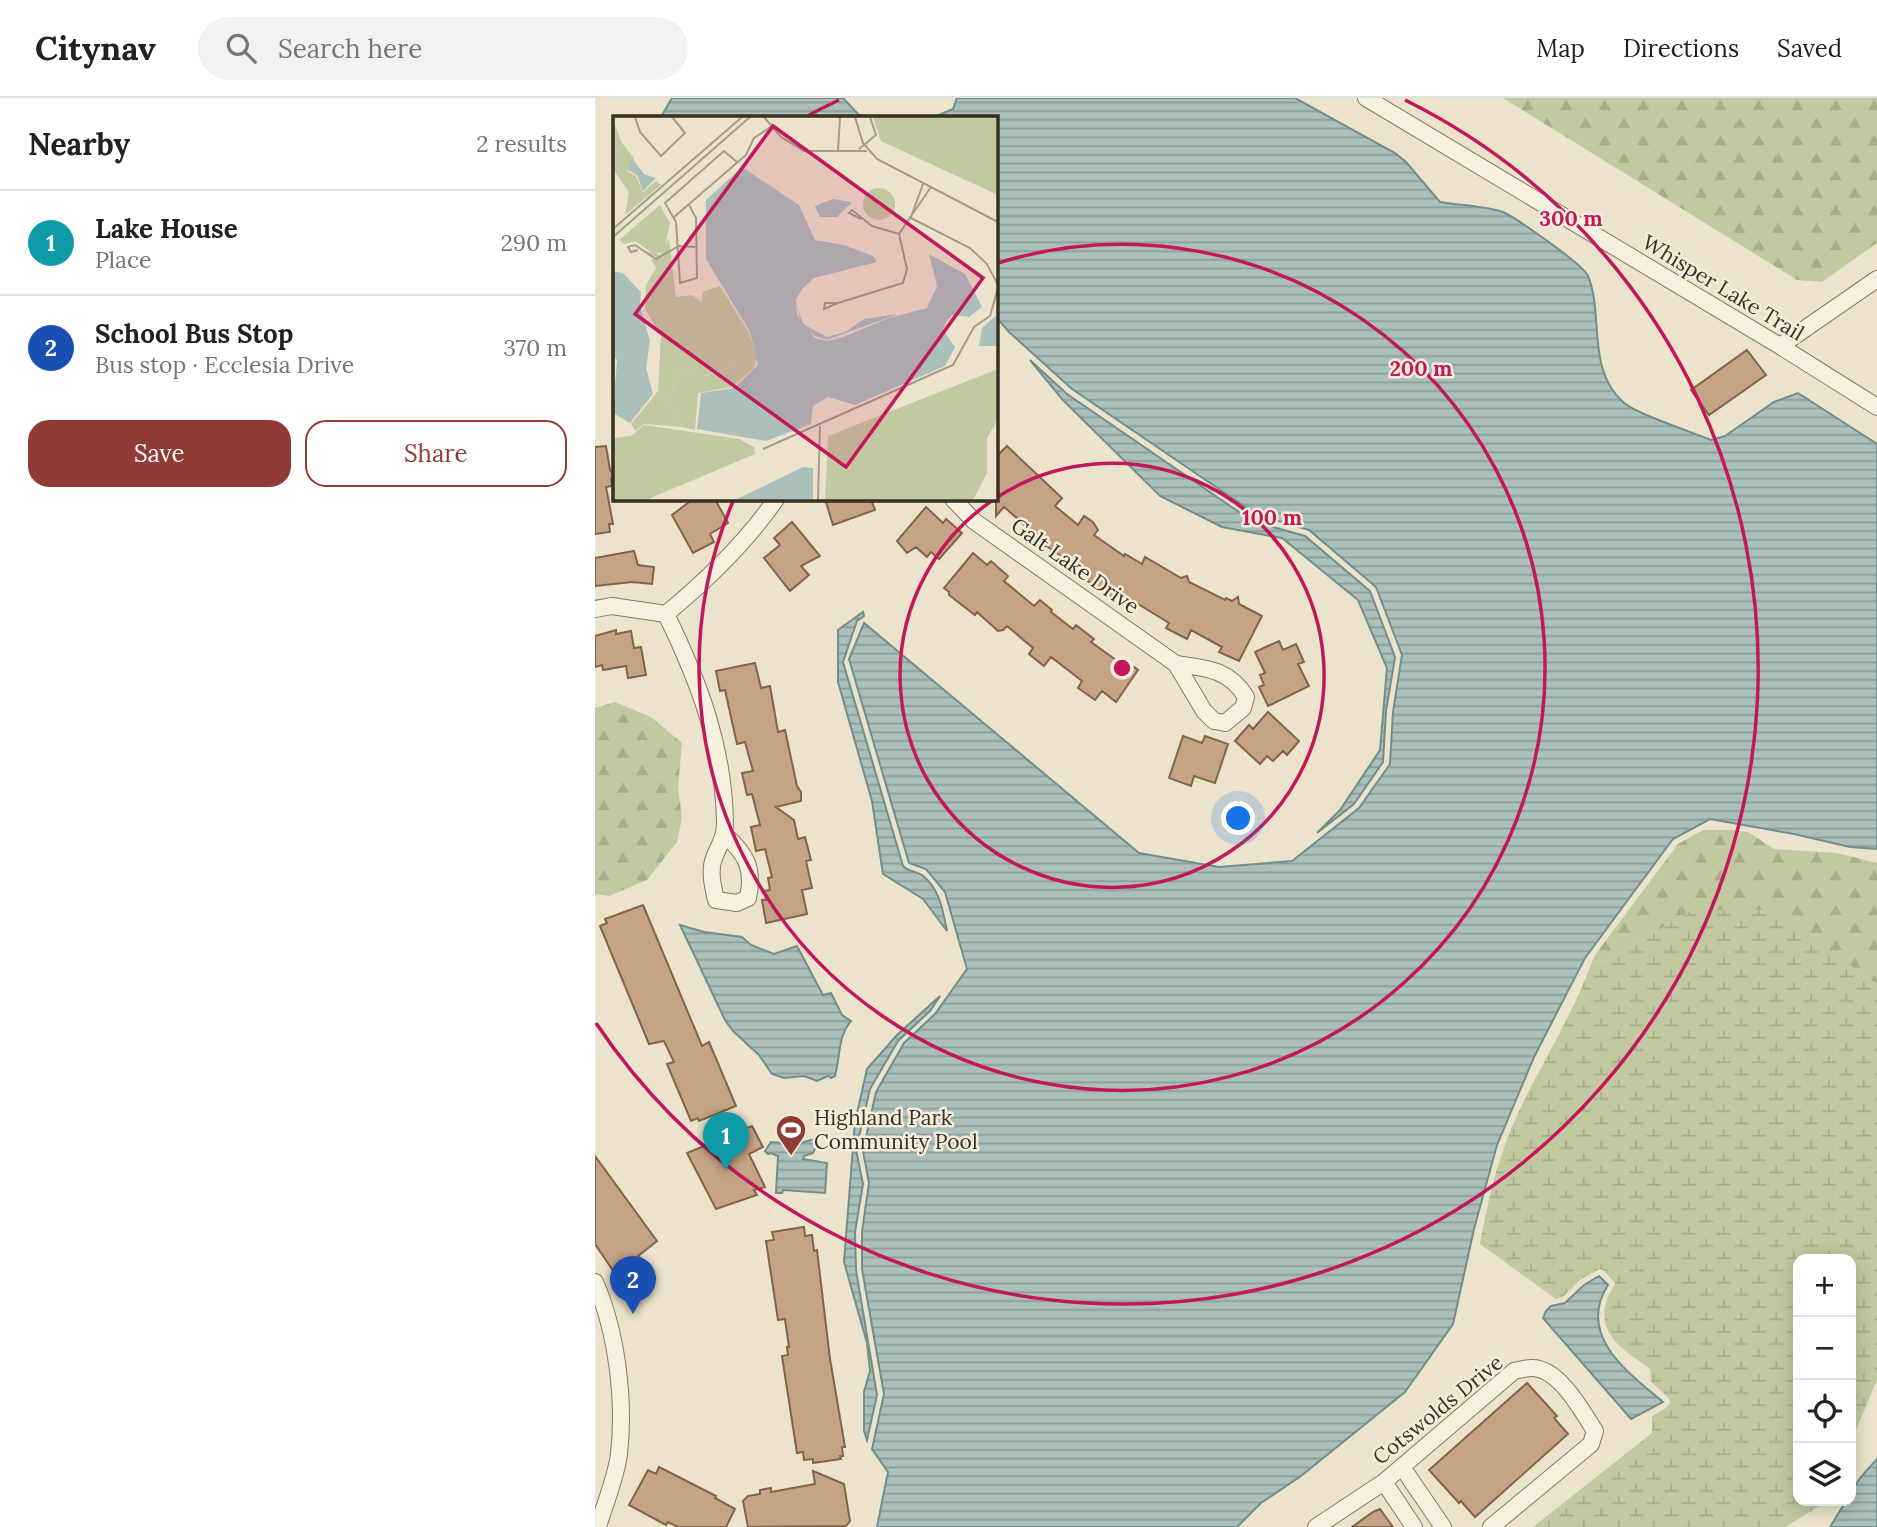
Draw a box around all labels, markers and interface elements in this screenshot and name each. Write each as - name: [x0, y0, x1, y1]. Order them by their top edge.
- search box: [198, 17, 688, 80]
- text: Citynav: [35, 27, 156, 69]
- icon: search: [222, 29, 260, 67]
- text: Search here: [278, 32, 422, 65]
- text: Map: [1536, 33, 1585, 64]
- text: Directions: [1623, 33, 1739, 64]
- text: Saved: [1777, 33, 1842, 64]
- inset map: [613, 116, 997, 500]
- text: Nearby: [28, 125, 130, 163]
- text: 2 results: [476, 129, 567, 158]
- text: 300 m: [1539, 205, 1603, 232]
- text: Lake House: [95, 212, 238, 245]
- text: 1: [46, 228, 56, 257]
- text: 290 m: [500, 228, 567, 257]
- street label: Whisper Lake Trail: [1637, 229, 1809, 347]
- text: Place: [95, 245, 152, 274]
- text: School Bus Stop: [95, 317, 293, 350]
- text: 2: [45, 333, 57, 362]
- text: 370 m: [503, 333, 567, 362]
- text: Bus stop · Ecclesia Drive: [95, 350, 354, 379]
- text: 200 m: [1390, 355, 1452, 382]
- button: Save: [28, 420, 291, 487]
- button: Share: [305, 420, 567, 487]
- text: 100 m: [1242, 504, 1302, 531]
- street label: Galt Lake Drive: [1006, 511, 1145, 620]
- centre of rings: [1110, 656, 1134, 680]
- your location: [1221, 801, 1255, 835]
- place label: Highland Park Community Pool: [814, 1104, 978, 1155]
- pin: 1: [703, 1112, 749, 1170]
- sports icon: Highland Park Community Pool: [774, 1113, 808, 1157]
- map controls: [1793, 1254, 1856, 1506]
- button: +: [1793, 1254, 1856, 1317]
- pin: 2: [610, 1256, 656, 1314]
- button: −: [1793, 1317, 1856, 1380]
- street label: Cotswolds Drive: [1367, 1349, 1508, 1470]
- button: locate: [1793, 1380, 1856, 1443]
- button: layers: [1793, 1443, 1856, 1506]

